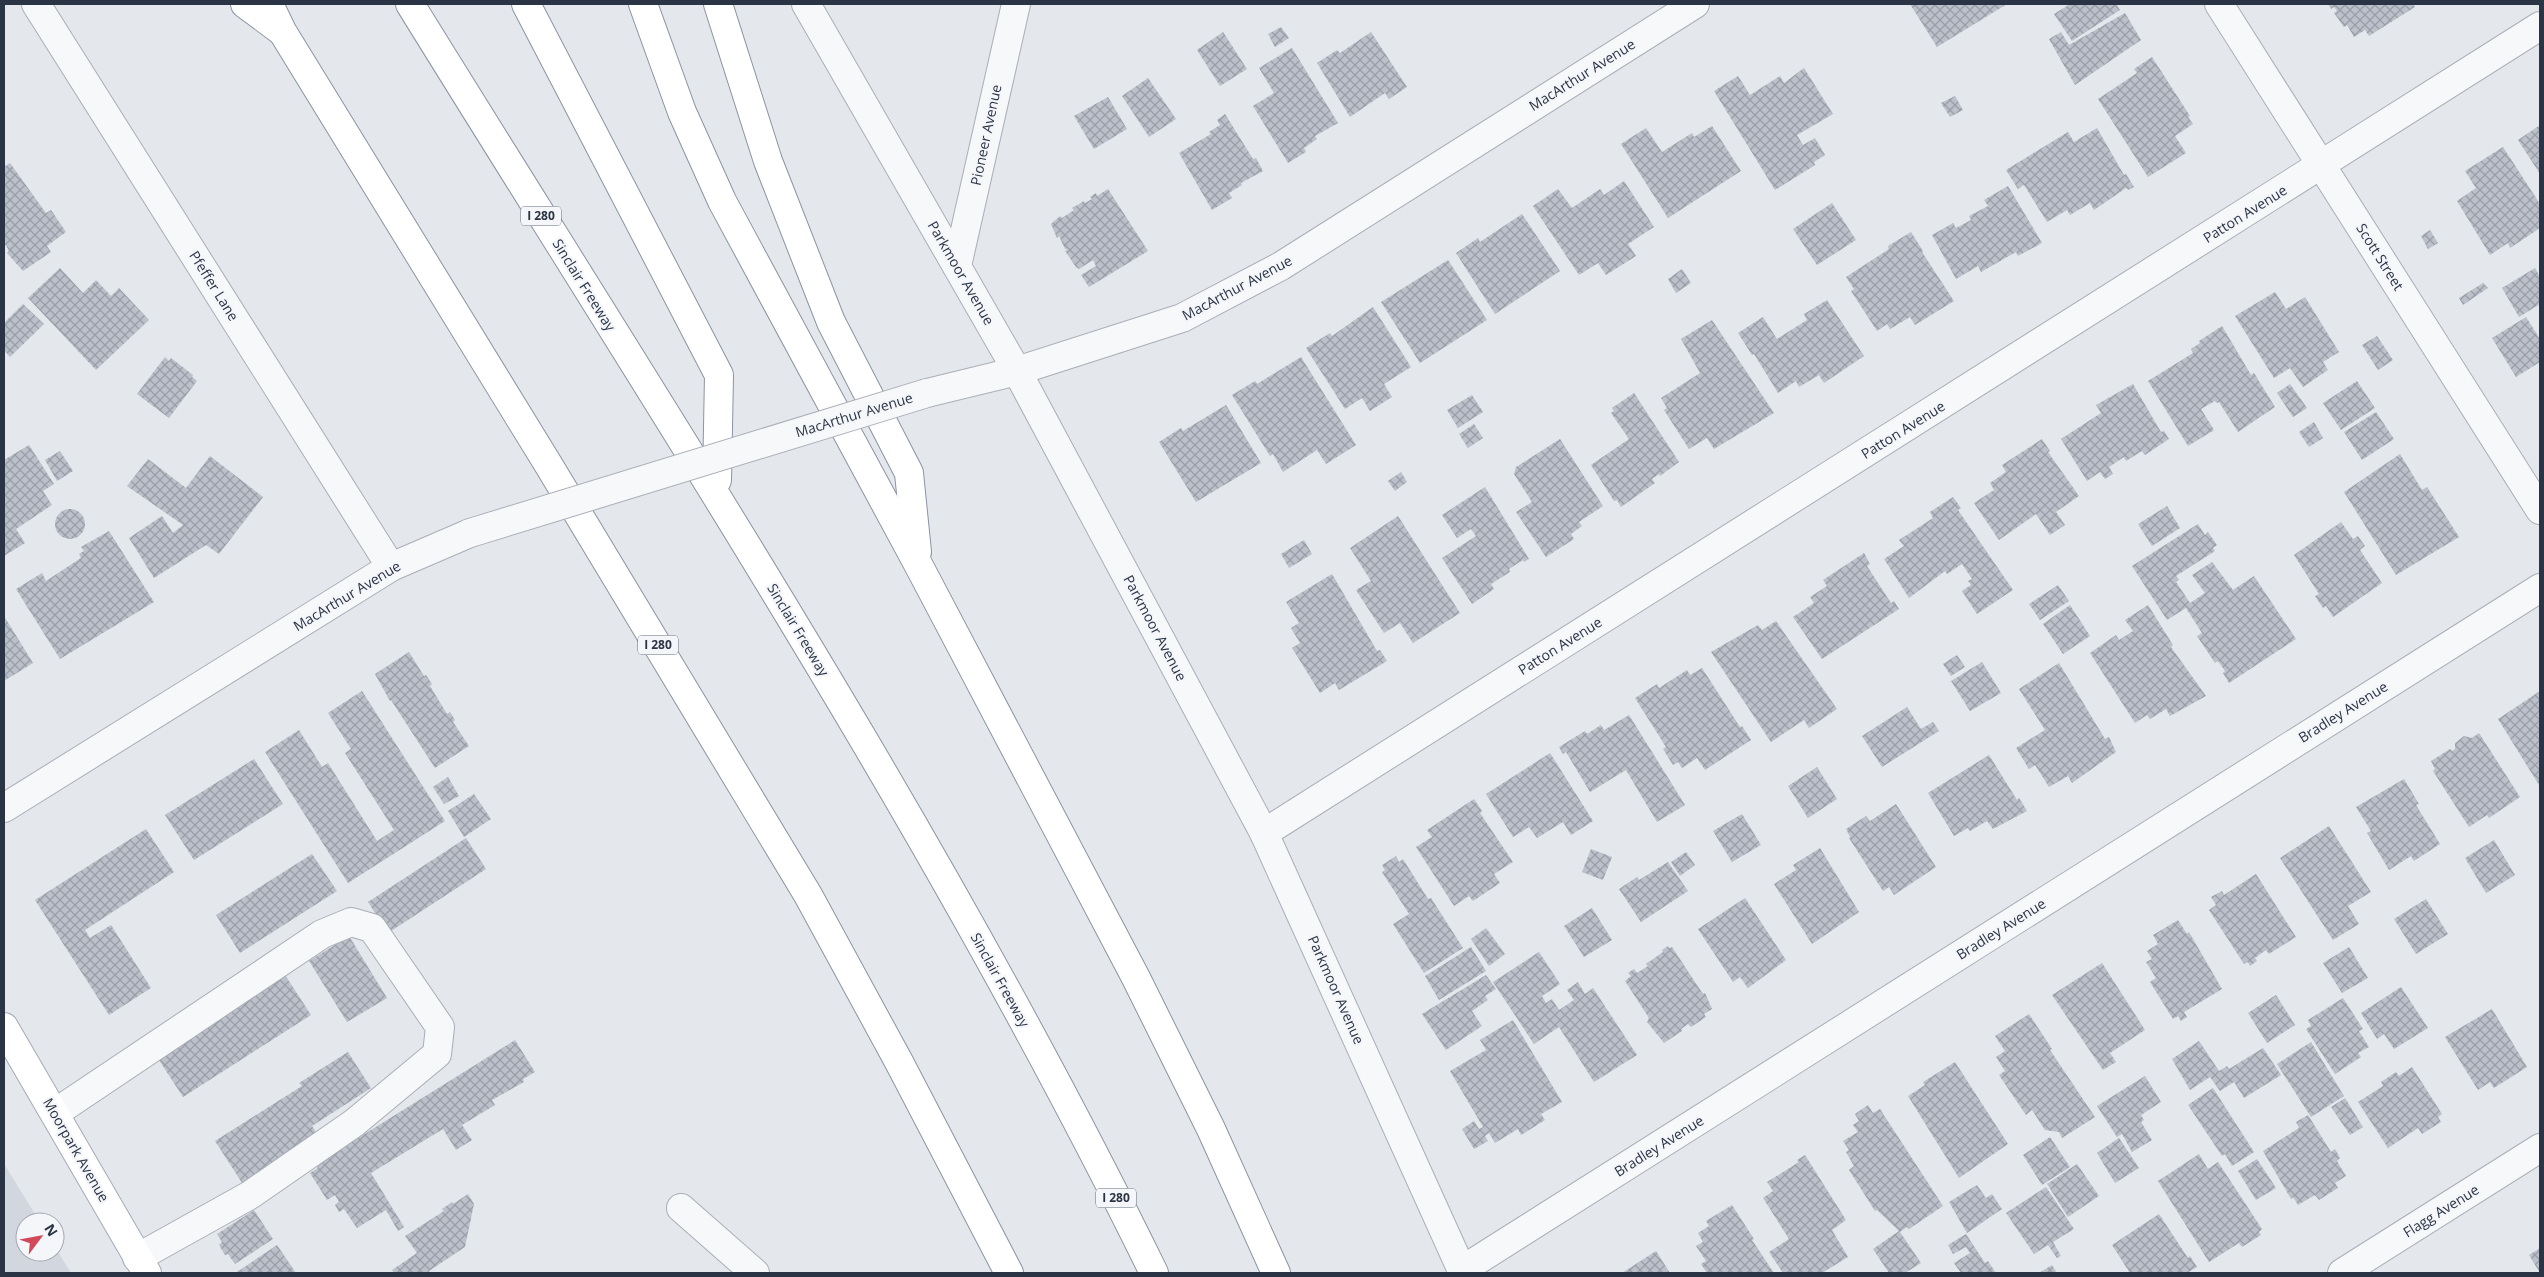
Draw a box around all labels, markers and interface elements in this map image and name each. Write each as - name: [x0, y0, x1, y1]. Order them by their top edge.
- street label: MacArthur Avenue: [1525, 34, 1639, 115]
- street label: Pioneer Avenue: [966, 83, 1006, 187]
- street label: Patton Avenue: [2199, 180, 2290, 247]
- road number: I 280: [521, 207, 561, 226]
- street label: Parkmoor Avenue: [924, 217, 999, 328]
- street label: Scott Street: [2352, 220, 2408, 294]
- street label: Sinclair Freeway: [549, 235, 621, 335]
- street label: Pfeffer Lane: [185, 247, 244, 324]
- street label: MacArthur Avenue: [1178, 250, 1295, 325]
- street label: MacArthur Avenue: [793, 388, 915, 441]
- street label: Patton Avenue: [1857, 396, 1948, 463]
- street label: MacArthur Avenue: [290, 556, 404, 635]
- street label: Parkmoor Avenue: [1120, 572, 1191, 684]
- street label: Sinclair Freeway: [763, 580, 834, 680]
- street label: Patton Avenue: [1514, 612, 1605, 679]
- road number: I 280: [638, 636, 678, 654]
- street label: Bradley Avenue: [2294, 676, 2391, 747]
- street label: Bradley Avenue: [1952, 893, 2049, 964]
- street label: Sinclair Freeway: [967, 929, 1035, 1031]
- street label: Parkmoor Avenue: [1304, 932, 1369, 1047]
- street label: Moorpark Avenue: [39, 1094, 114, 1205]
- street label: Bradley Avenue: [1610, 1110, 1707, 1181]
- street label: Flagg Avenue: [2399, 1180, 2482, 1241]
- road number: I 280: [1096, 1188, 1136, 1208]
- north arrow: [15, 1212, 65, 1262]
- text: N: [40, 1220, 63, 1240]

